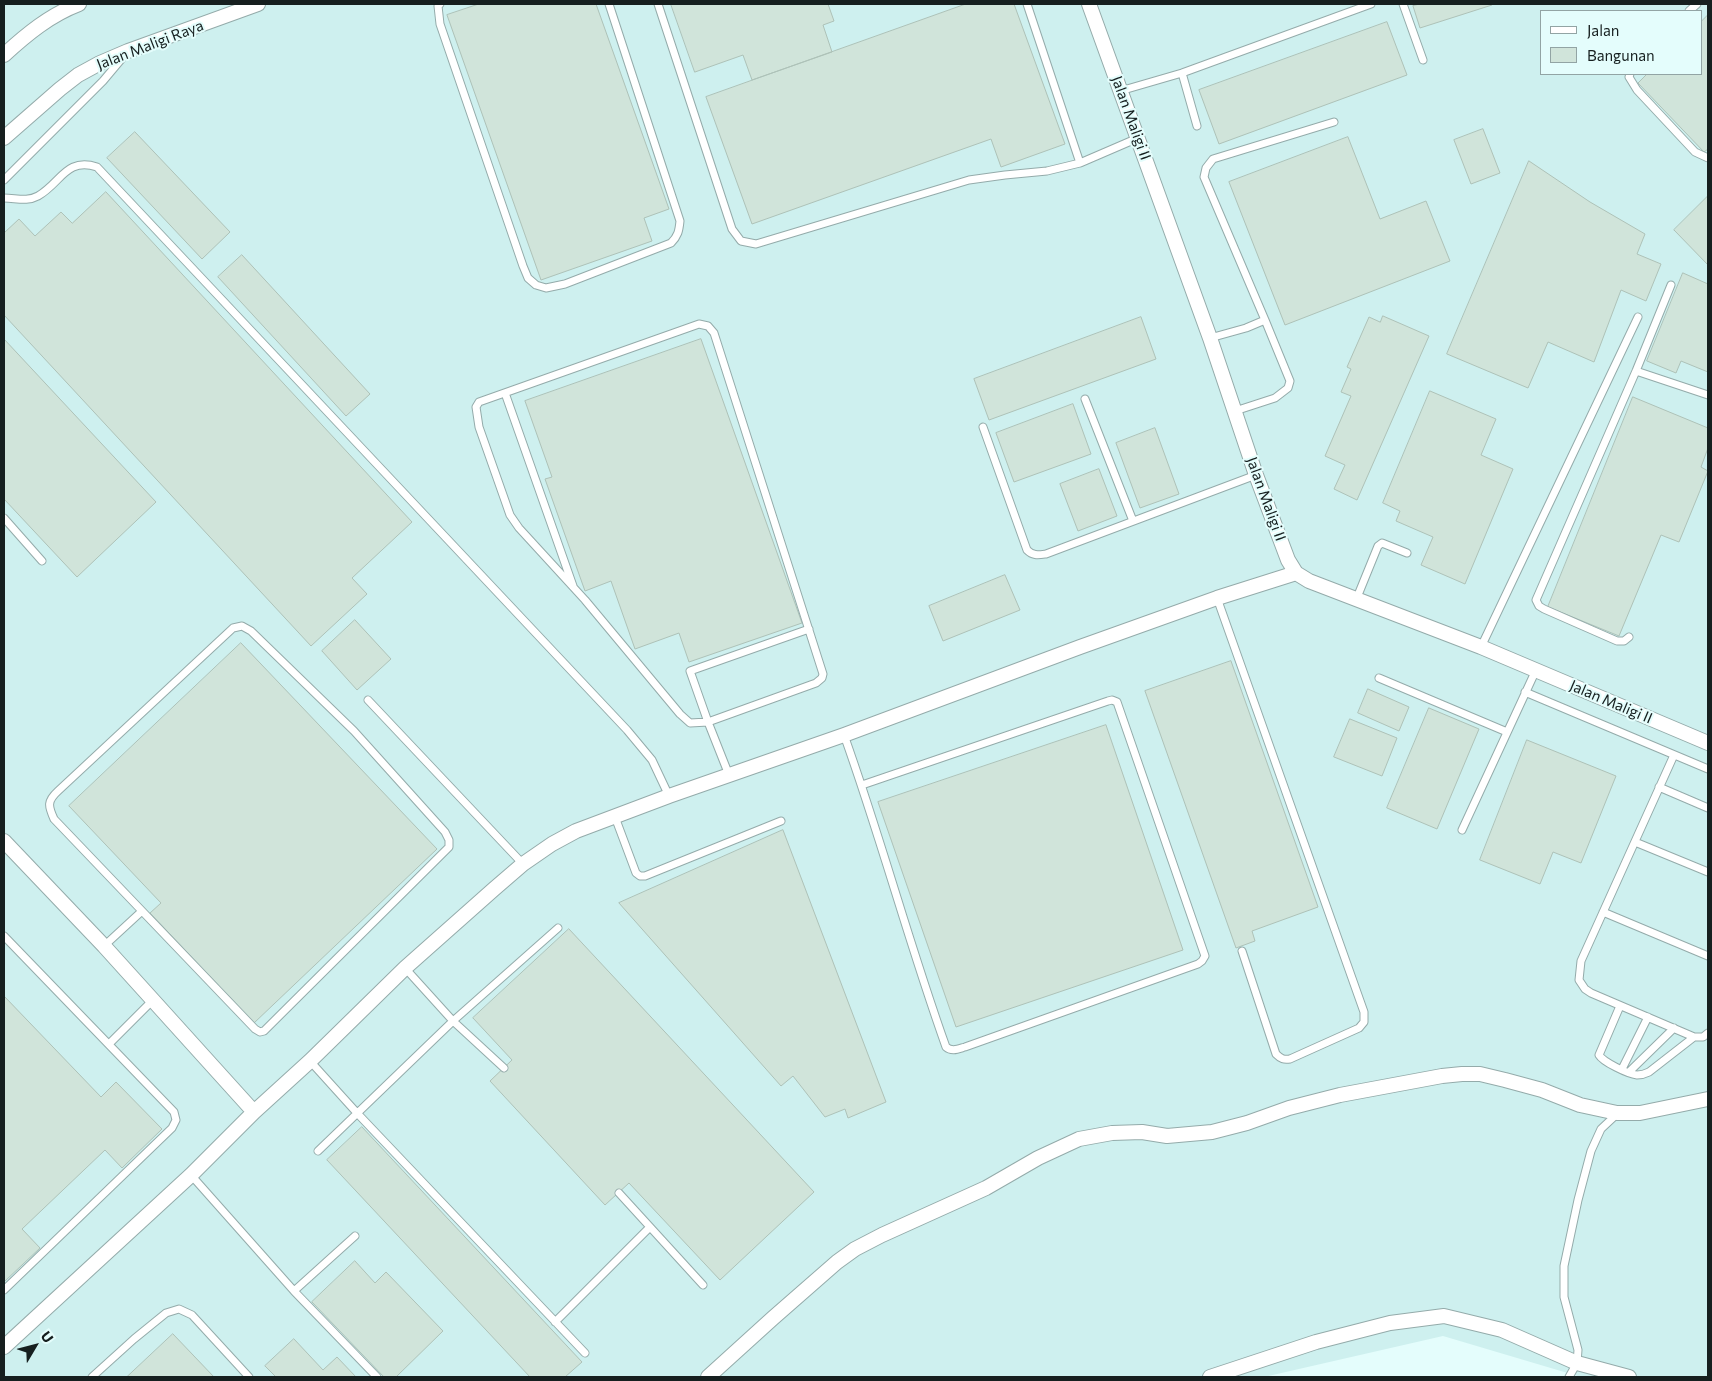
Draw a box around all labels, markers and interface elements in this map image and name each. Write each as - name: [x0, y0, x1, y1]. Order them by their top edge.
- legend: [1540, 10, 1702, 75]
- street label: Jalan Maligi Raya: [94, 16, 206, 74]
- text: Jalan: [1587, 21, 1619, 39]
- text: Bangunan: [1587, 46, 1655, 64]
- street label: Jalan Maligi II: [1107, 73, 1155, 163]
- street label: Jalan Maligi II: [1242, 454, 1290, 544]
- street label: Jalan Maligi II: [1567, 676, 1655, 728]
- north arrow: [10, 1321, 60, 1371]
- text: U: [38, 1327, 57, 1346]

